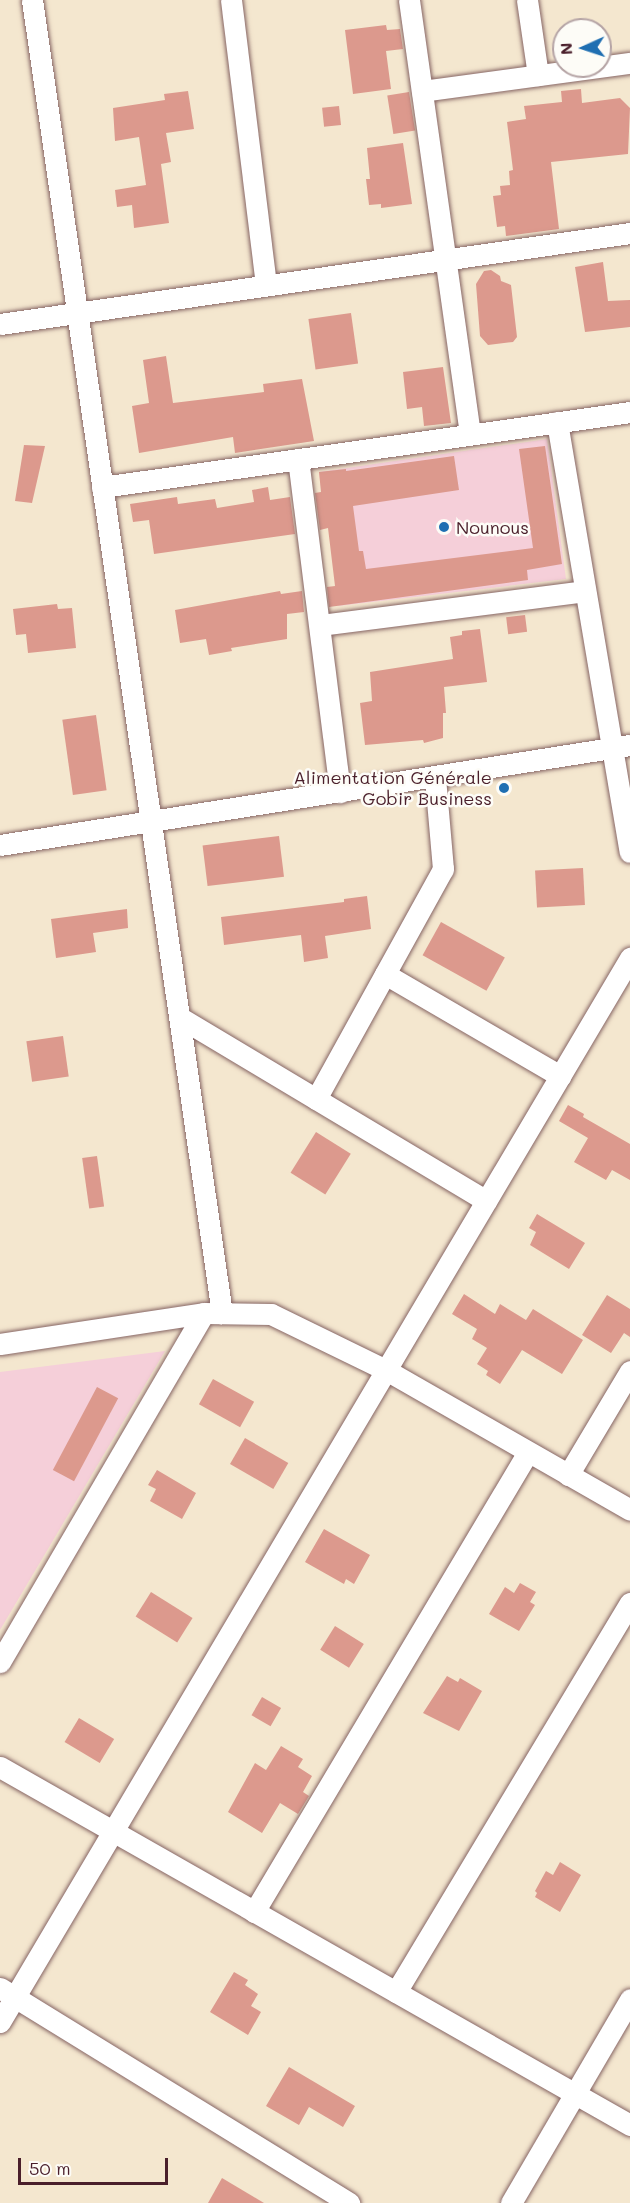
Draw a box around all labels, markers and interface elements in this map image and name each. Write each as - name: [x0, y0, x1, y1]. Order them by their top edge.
- north arrow: [552, 18, 612, 78]
- text: N: [555, 42, 576, 55]
- place label: Nounous: [456, 516, 529, 538]
- marker: Nounous: [437, 520, 451, 534]
- place label: Alimentation Générale Gobir Business: [294, 767, 492, 810]
- marker: Alimentation Générale Gobir Business: [497, 781, 511, 795]
- scale bar: [21, 2146, 171, 2184]
- text: 50 m: [29, 2156, 71, 2180]

